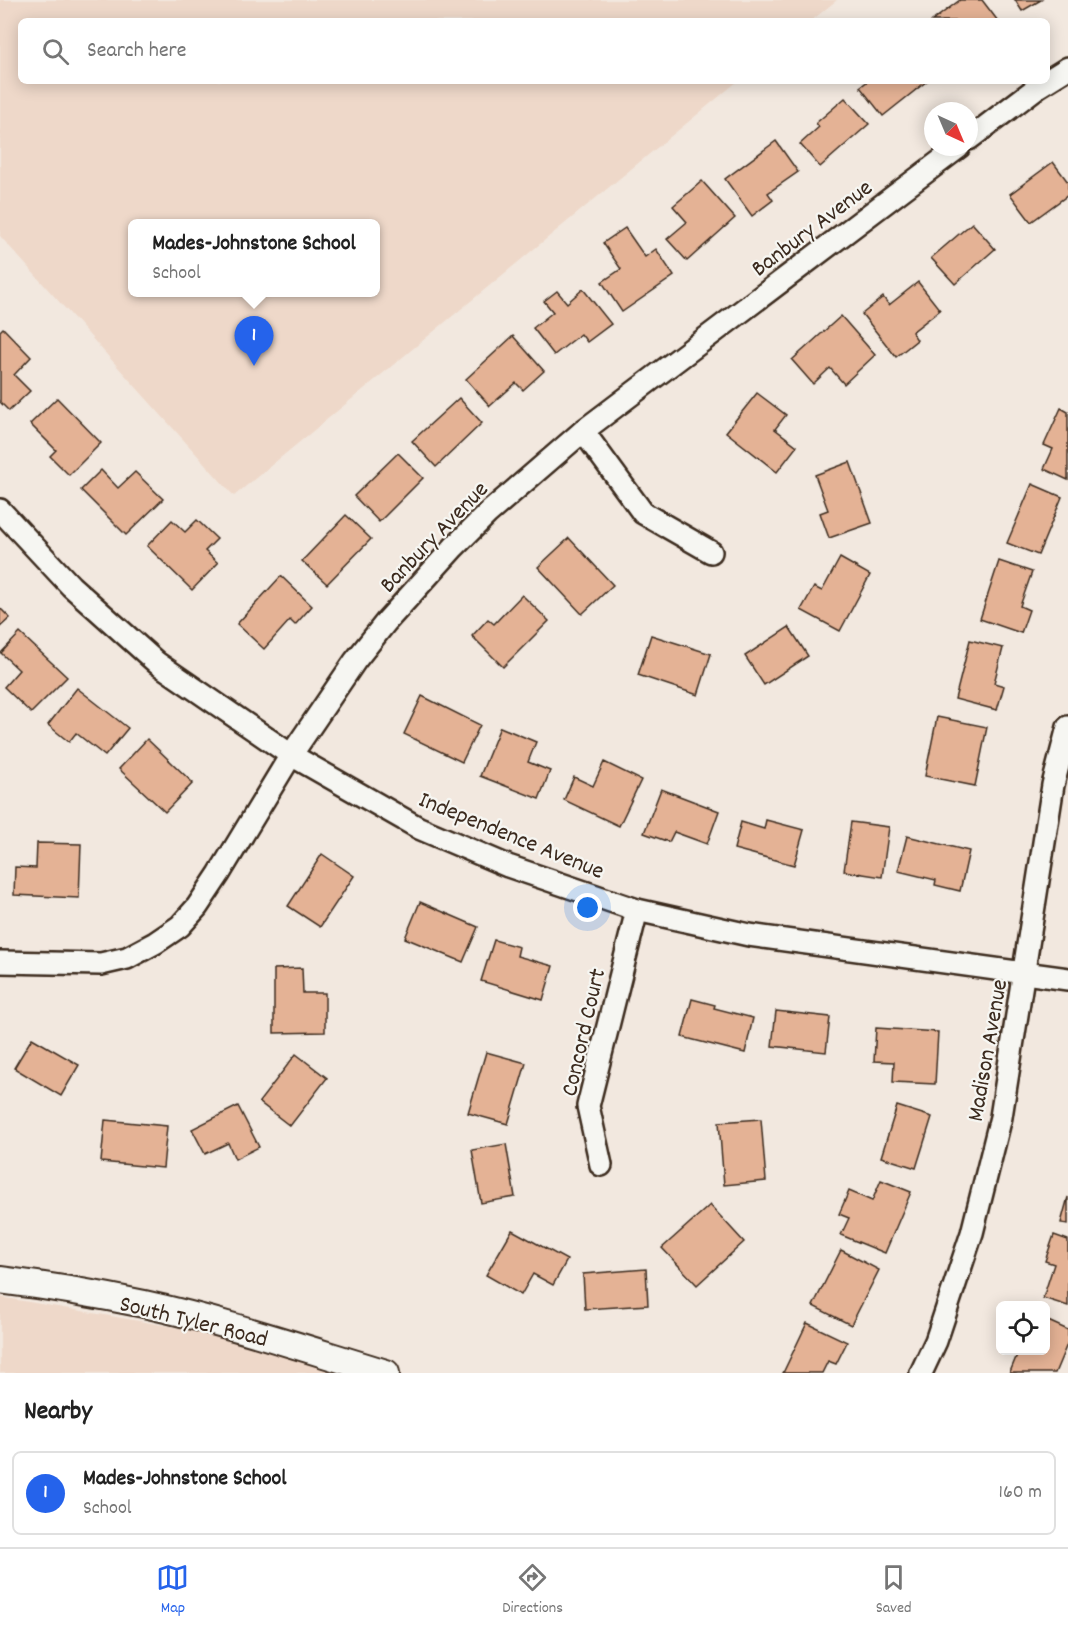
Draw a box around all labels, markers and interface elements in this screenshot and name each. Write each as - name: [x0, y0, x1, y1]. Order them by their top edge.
- search box: [18, 18, 1050, 84]
- icon: search: [39, 35, 72, 68]
- text: Search here: [87, 36, 186, 67]
- north arrow: [924, 102, 978, 156]
- street label: Banbury Avenue: [745, 172, 881, 286]
- popup: [128, 219, 380, 297]
- text: Mades-Johnstone School: [152, 229, 356, 260]
- text: School: [152, 260, 201, 288]
- pin: 1: [234, 316, 274, 366]
- street label: Banbury Avenue: [373, 474, 497, 602]
- street label: Independence Avenue: [413, 784, 609, 890]
- your location: [573, 893, 602, 922]
- street label: Concord Court: [554, 965, 616, 1100]
- street label: Madison Avenue: [960, 977, 1018, 1124]
- street label: South Tyler Road: [116, 1288, 271, 1358]
- map controls: [996, 1301, 1050, 1355]
- button: locate: [996, 1301, 1050, 1355]
- text: Nearby: [24, 1394, 92, 1431]
- text: Mades-Johnstone School: [83, 1464, 287, 1495]
- text: 1: [43, 1479, 48, 1507]
- text: 160 m: [999, 1479, 1042, 1507]
- text: School: [83, 1495, 132, 1523]
- tab: Map: [156, 1561, 189, 1620]
- tab: Directions: [502, 1561, 563, 1620]
- tab: Saved: [876, 1561, 912, 1620]

